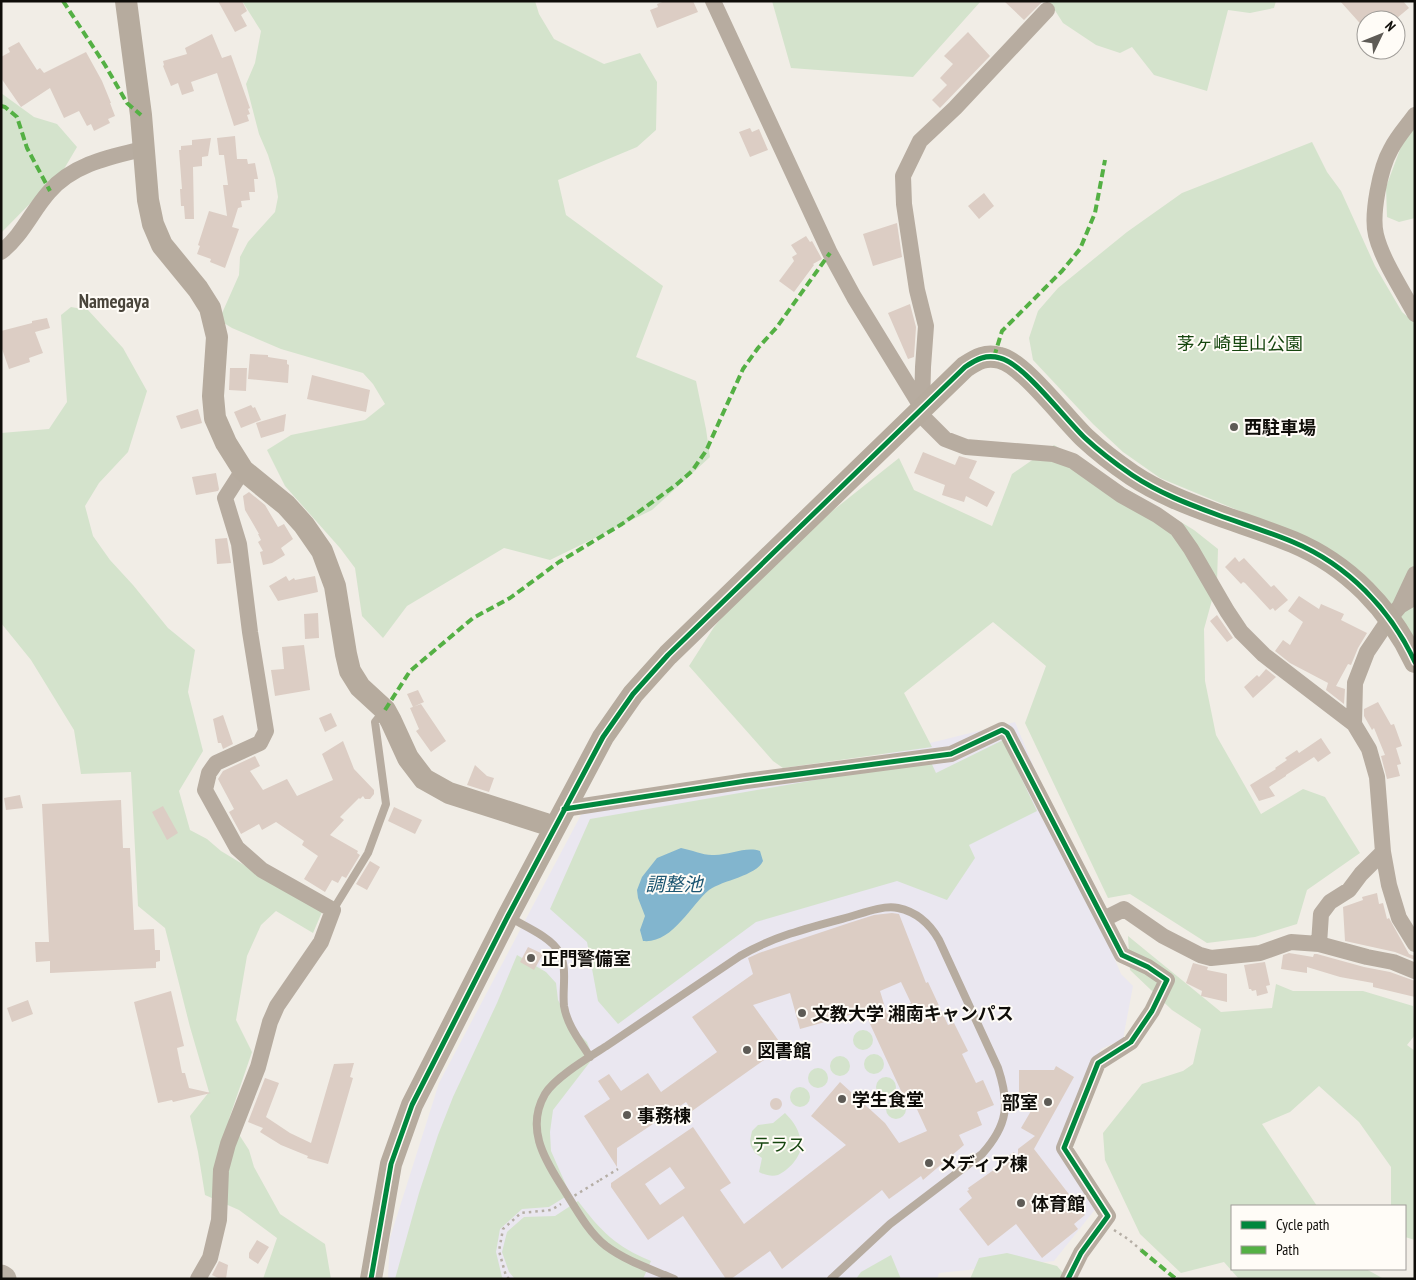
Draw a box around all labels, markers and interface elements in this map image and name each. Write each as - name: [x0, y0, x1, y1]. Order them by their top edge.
- north arrow: [1356, 10, 1406, 60]
- text: N: [1381, 17, 1400, 35]
- district label: Namegaya: [79, 289, 149, 313]
- park label: 茅ヶ崎里山公園: [1177, 332, 1303, 355]
- place label: 西駐車場: [1244, 416, 1316, 439]
- marker: 西駐車場: [1228, 421, 1240, 433]
- water label: 調整池: [645, 872, 704, 896]
- place label: 正門警備室: [541, 947, 631, 970]
- marker: 正門警備室: [525, 952, 537, 964]
- place label: 文教大学 湘南キャンパス: [812, 1002, 1014, 1025]
- marker: 文教大学 湘南キャンパス: [796, 1007, 808, 1019]
- place label: 図書館: [757, 1039, 811, 1062]
- marker: 図書館: [741, 1044, 753, 1056]
- place label: 学生食堂: [852, 1088, 924, 1111]
- place label: 部室: [1002, 1091, 1038, 1114]
- marker: 学生食堂: [836, 1093, 848, 1105]
- marker: 部室: [1042, 1096, 1054, 1108]
- place label: 事務棟: [637, 1104, 691, 1127]
- marker: 事務棟: [621, 1109, 633, 1121]
- park label: テラス: [752, 1133, 806, 1156]
- place label: メディア棟: [939, 1152, 1028, 1175]
- marker: メディア棟: [923, 1157, 935, 1169]
- place label: 体育館: [1031, 1192, 1085, 1215]
- marker: 体育館: [1015, 1197, 1027, 1209]
- legend: [1231, 1205, 1406, 1270]
- text: Cycle path: [1276, 1215, 1329, 1234]
- text: Path: [1276, 1240, 1299, 1259]

